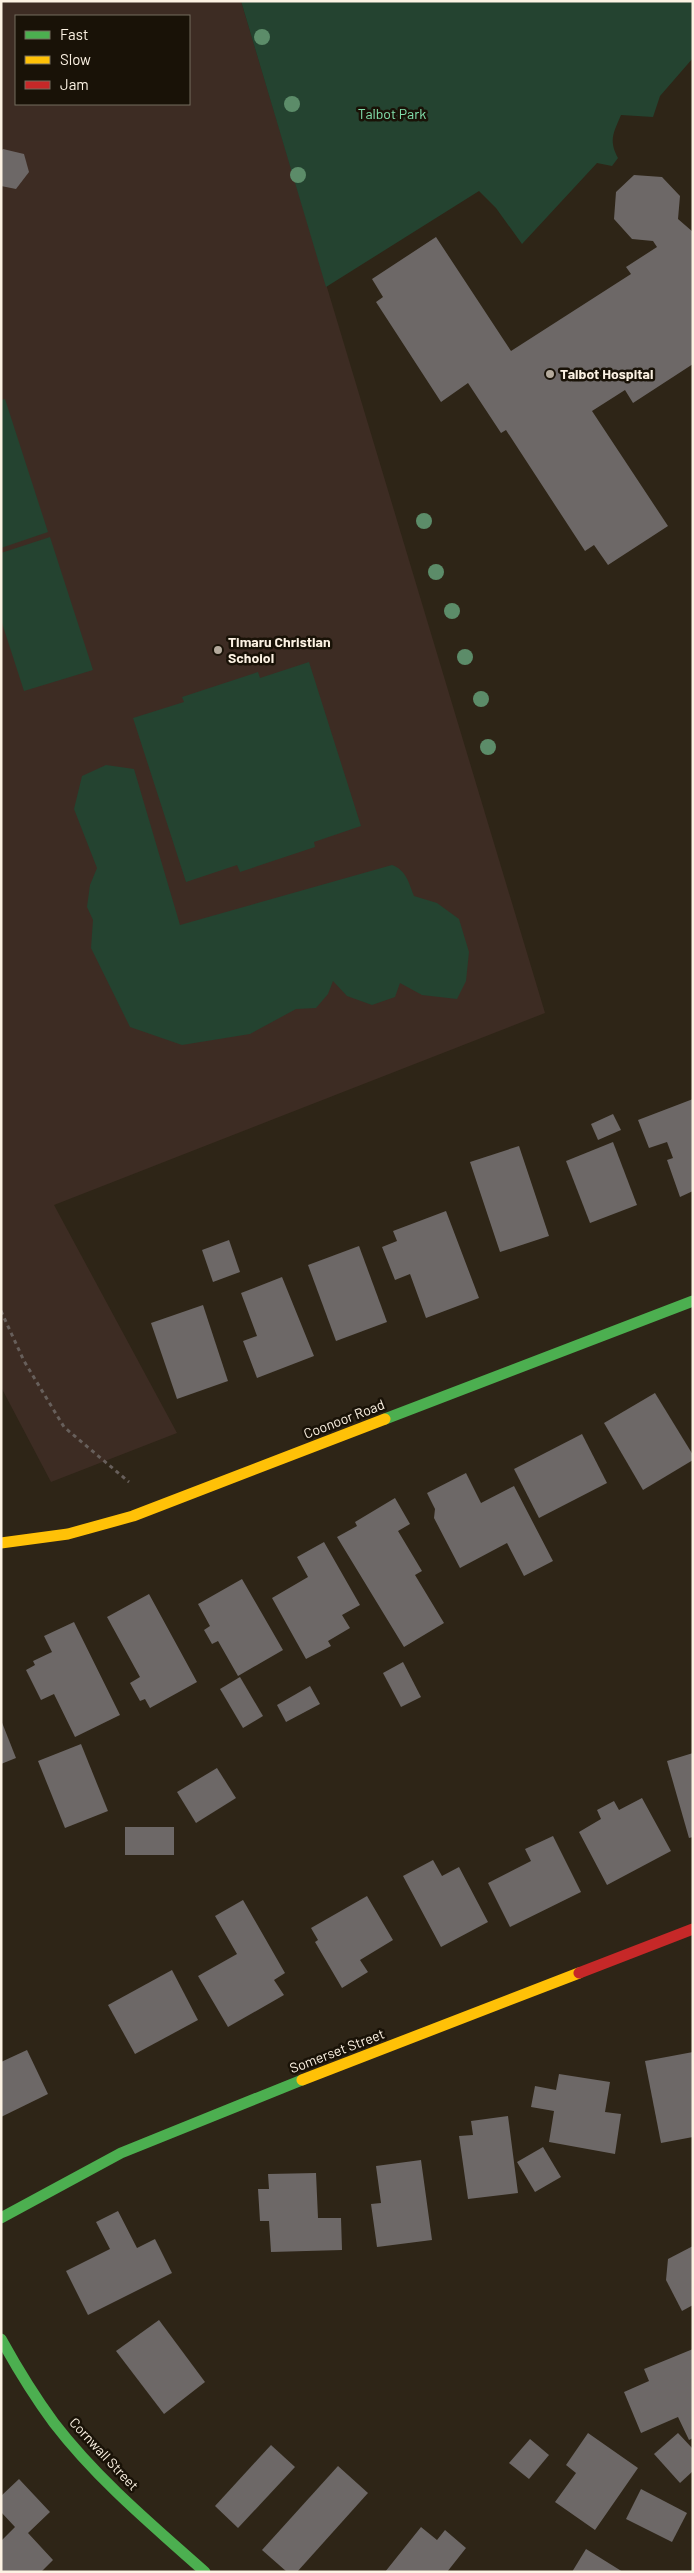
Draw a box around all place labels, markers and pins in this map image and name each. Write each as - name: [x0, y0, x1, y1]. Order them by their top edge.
- place label: Talbot Hospital: [560, 365, 653, 382]
- marker: Talbot Hospital: [544, 368, 556, 380]
- place label: Timaru Christian Schoiol: [228, 633, 331, 666]
- marker: Timaru Christian Schoiol: [212, 644, 224, 656]

